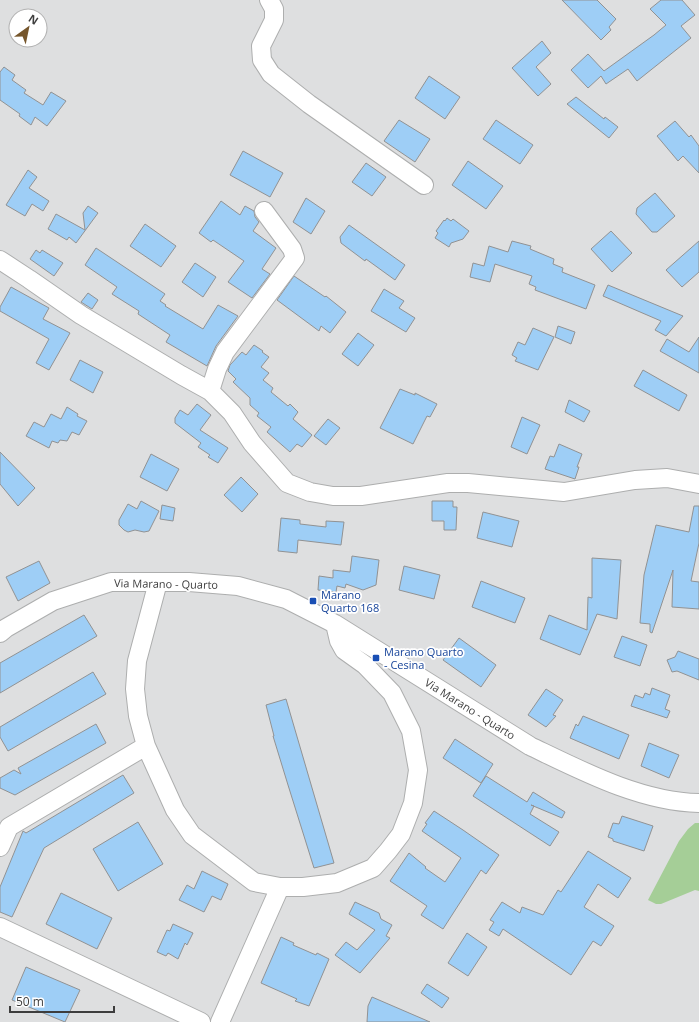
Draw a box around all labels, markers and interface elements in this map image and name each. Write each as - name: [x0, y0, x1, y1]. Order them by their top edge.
- north arrow: [8, 8, 48, 48]
- text: N: [26, 10, 42, 28]
- street label: Via Marano - Quarto: [114, 575, 219, 592]
- place label: Marano Quarto 168: [321, 587, 379, 615]
- marker: Marano Quarto 168: [308, 596, 318, 606]
- place label: Marano Quarto - Cesina: [384, 644, 464, 672]
- marker: Marano Quarto - Cesina: [371, 653, 381, 663]
- street label: Via Marano - Quarto: [422, 675, 519, 743]
- scale bar: [10, 988, 114, 1014]
- text: 50 m: [16, 993, 44, 1010]

